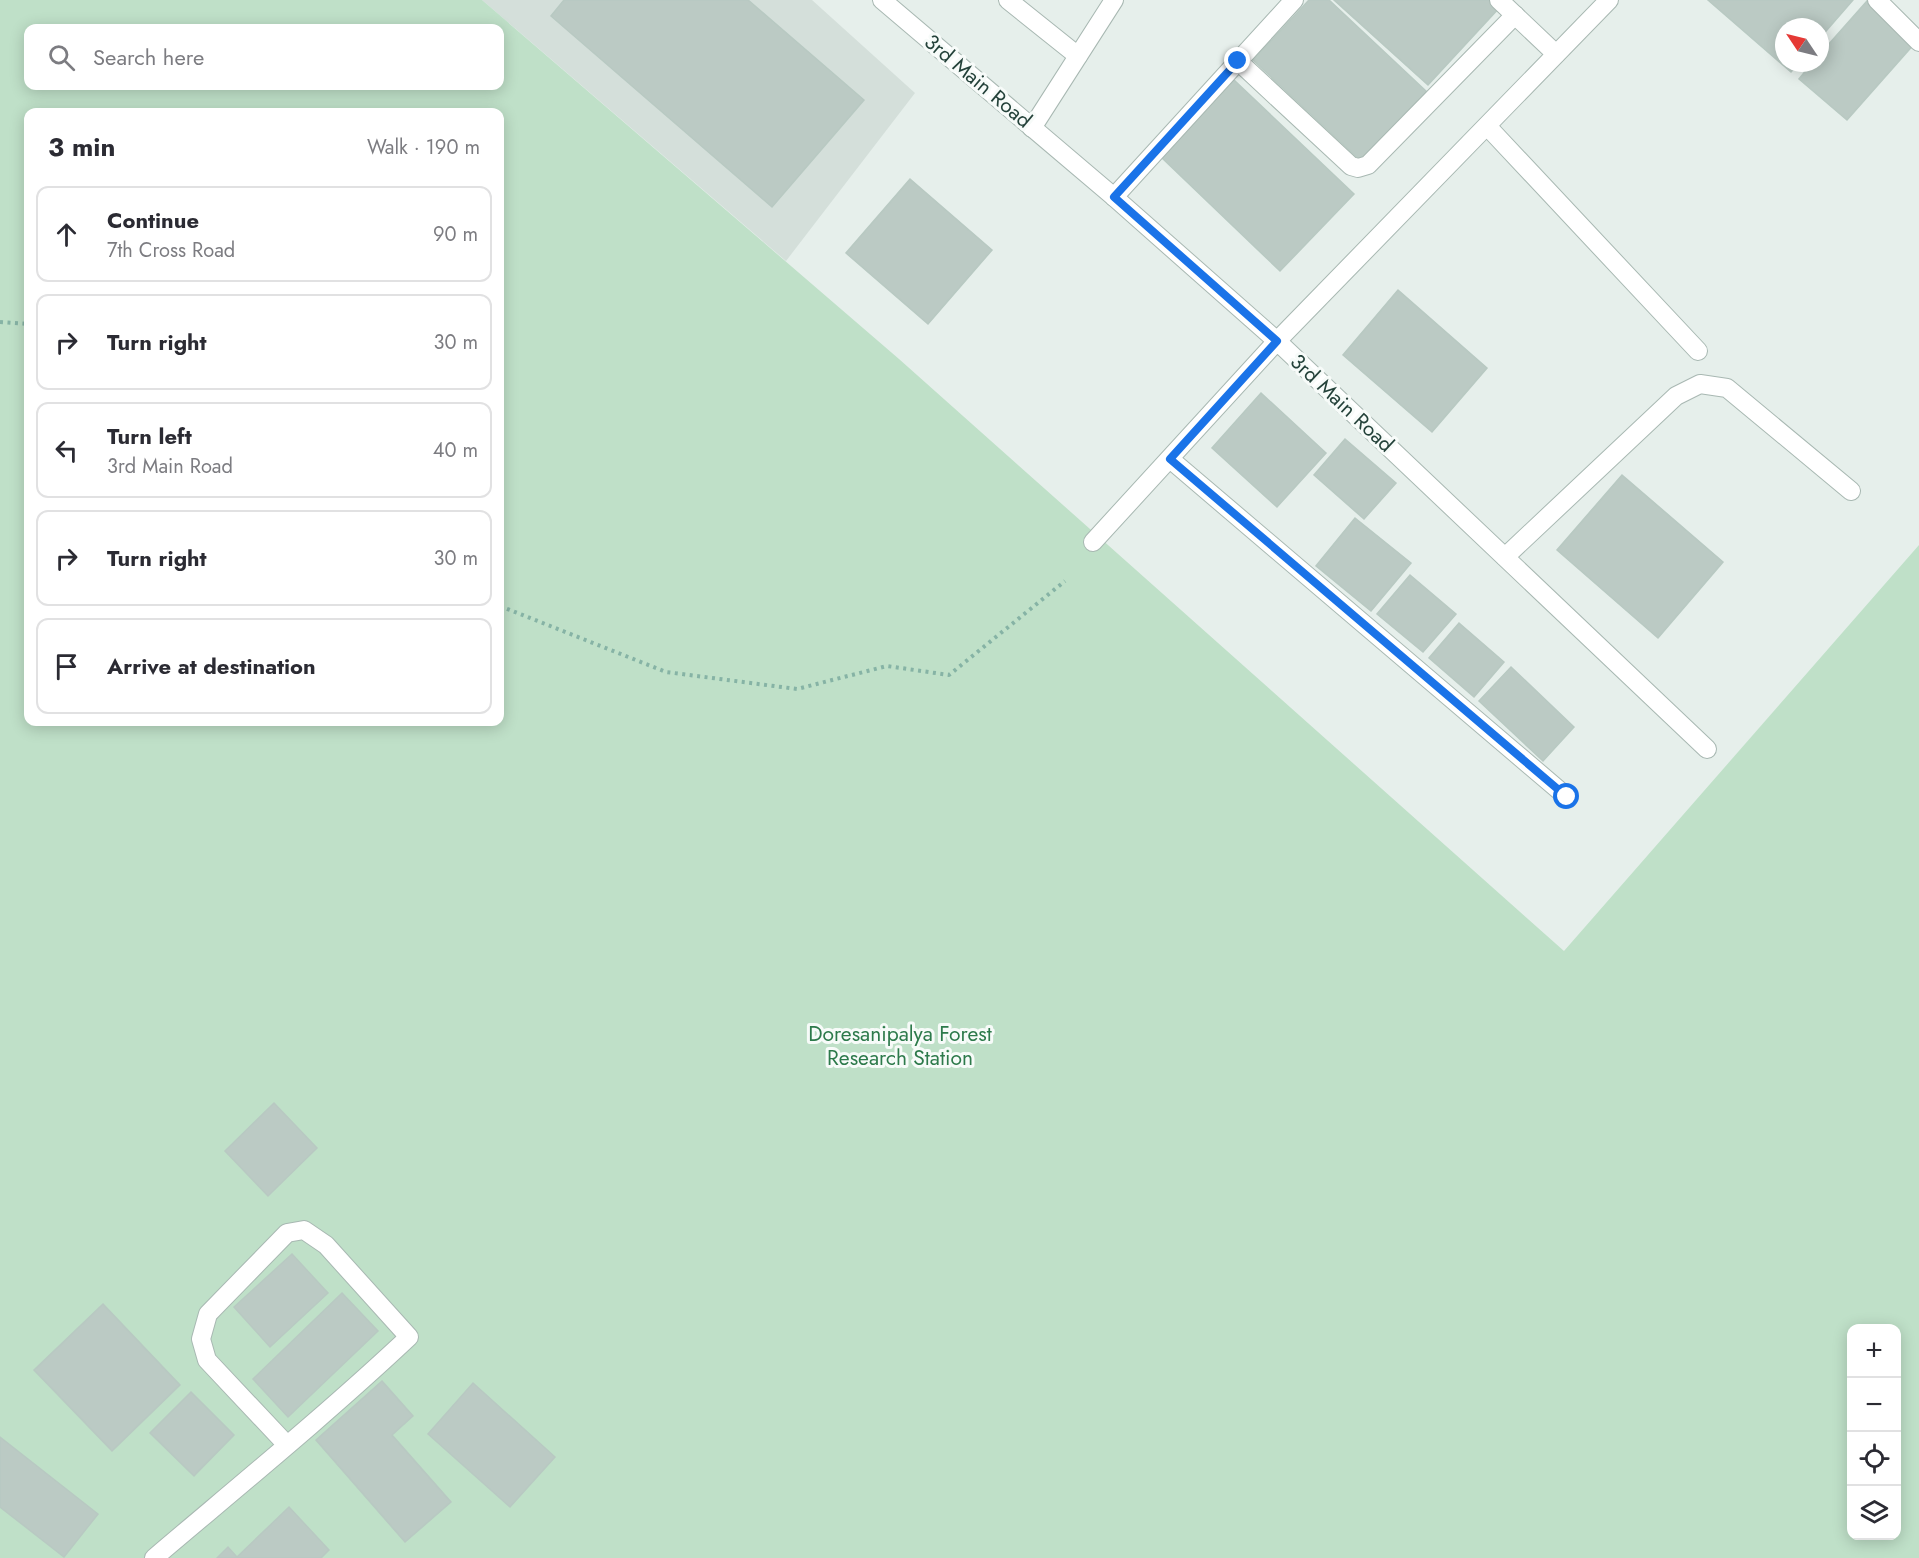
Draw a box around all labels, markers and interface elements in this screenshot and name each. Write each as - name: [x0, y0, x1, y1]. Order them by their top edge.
- north arrow: [1775, 18, 1829, 72]
- search box: [24, 24, 504, 90]
- street label: 3rd Main Road: [918, 27, 1038, 135]
- icon: search: [45, 41, 78, 74]
- text: Search here: [93, 41, 204, 73]
- route end: [1224, 47, 1250, 73]
- text: 3 min: [48, 128, 115, 166]
- text: Walk · 190 m: [367, 133, 480, 162]
- text: Continue: [107, 204, 199, 236]
- icon: ahead: [50, 218, 83, 251]
- text: 90 m: [433, 220, 478, 249]
- text: 7th Cross Road: [107, 236, 235, 265]
- icon: right: [50, 326, 83, 359]
- text: Turn right: [107, 326, 207, 358]
- text: 30 m: [433, 328, 478, 357]
- street label: 3rd Main Road: [1283, 347, 1401, 459]
- text: Turn left: [107, 420, 192, 452]
- icon: left: [50, 434, 83, 467]
- text: 40 m: [433, 436, 478, 465]
- text: 3rd Main Road: [107, 452, 233, 481]
- icon: right: [50, 542, 83, 575]
- text: Turn right: [107, 542, 207, 574]
- text: 30 m: [433, 544, 478, 573]
- icon: arrive: [50, 650, 83, 683]
- text: Arrive at destination: [107, 650, 316, 682]
- route start: [1553, 783, 1579, 809]
- park label: Doresanipalya Forest Research Station: [808, 1019, 992, 1073]
- map controls: [1847, 1324, 1901, 1540]
- button: +: [1847, 1324, 1901, 1378]
- button: −: [1847, 1378, 1901, 1432]
- button: locate: [1847, 1432, 1901, 1486]
- button: layers: [1847, 1486, 1901, 1540]

